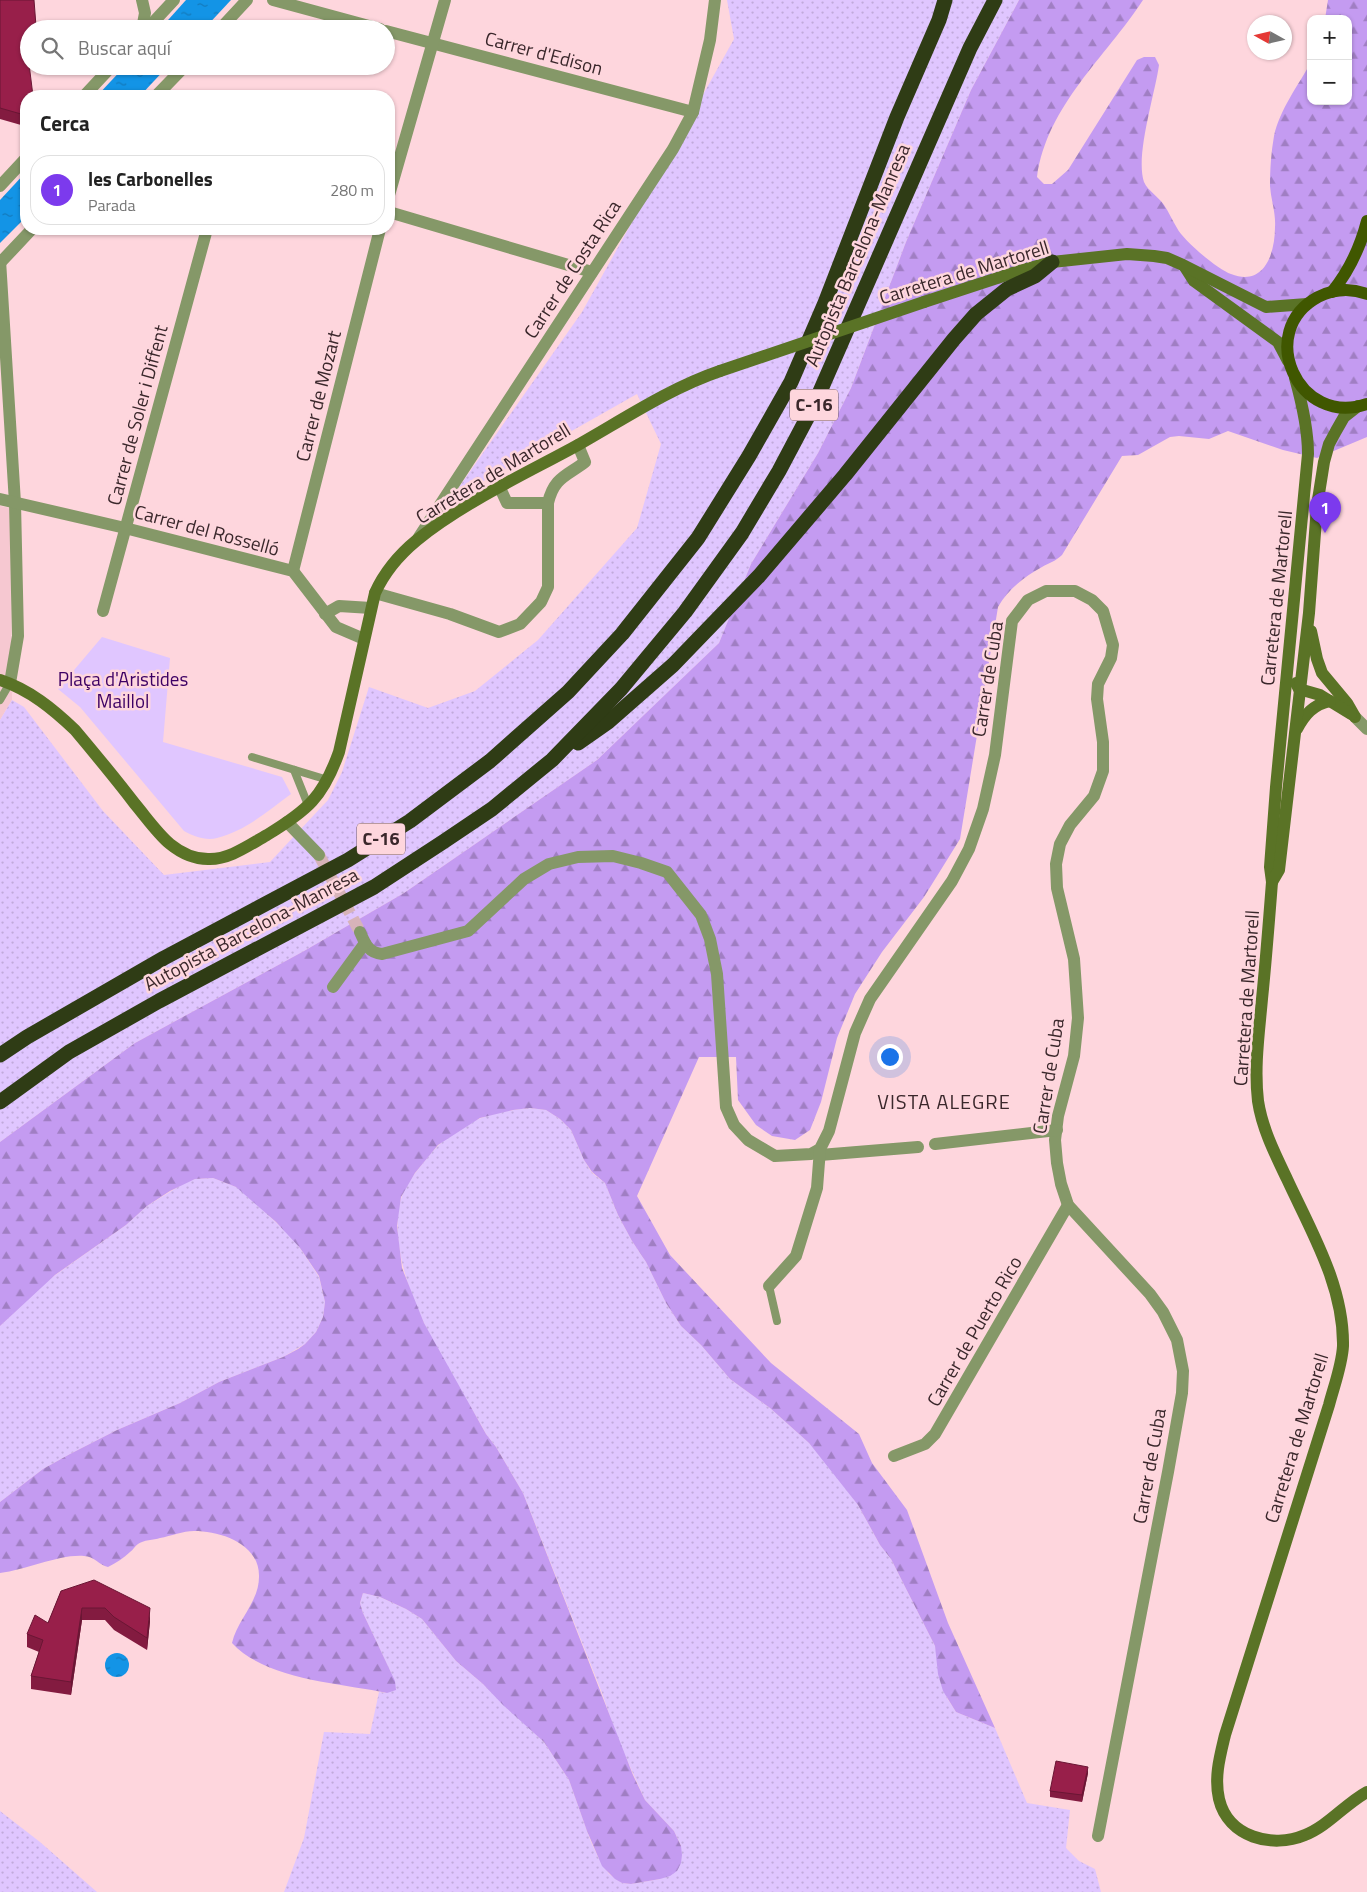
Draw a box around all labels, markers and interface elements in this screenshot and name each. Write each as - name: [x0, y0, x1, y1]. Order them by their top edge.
- north arrow: [1247, 15, 1292, 60]
- map controls: [1307, 15, 1352, 105]
- button: +: [1307, 15, 1352, 60]
- search box: [20, 20, 395, 75]
- street label: Carrer d'Edison: [482, 23, 606, 82]
- text: Buscar aquí: [78, 33, 171, 62]
- icon: search: [38, 34, 66, 62]
- button: −: [1307, 60, 1352, 105]
- text: Cerca: [40, 107, 90, 139]
- street label: Autopista Barcelona-Manresa: [796, 139, 917, 371]
- text: les Carbonelles: [88, 164, 213, 193]
- text: 1: [53, 178, 61, 202]
- text: 280 m: [330, 178, 374, 202]
- text: Parada: [88, 193, 135, 217]
- street label: Carrer de Costa Rica: [516, 193, 628, 344]
- street label: Carretera de Martorell: [875, 232, 1052, 311]
- street label: Carrer de Soler i Diffent: [98, 321, 175, 508]
- street label: Carrer de Mozart: [287, 327, 348, 465]
- road number: C-16: [790, 390, 838, 420]
- street label: Carretera de Martorell: [410, 415, 576, 530]
- pin: 1: [1309, 492, 1341, 533]
- street label: Carrer del Rosselló: [131, 496, 283, 563]
- street label: Carretera de Martorell: [1252, 509, 1299, 687]
- street label: Carrer de Cuba: [963, 619, 1010, 739]
- park label: Plaça d'Aristides Maillol: [58, 664, 188, 715]
- road number: C-16: [357, 824, 405, 854]
- street label: Autopista Barcelona-Manresa: [138, 859, 364, 998]
- street label: Carretera de Martorell: [1225, 909, 1266, 1087]
- street label: Carrer de Cuba: [1024, 1016, 1071, 1136]
- your location: [877, 1044, 903, 1070]
- district label: VISTA ALEGRE: [877, 1086, 1011, 1117]
- street label: Carrer de Puerto Rico: [919, 1250, 1028, 1411]
- street label: Carretera de Martorell: [1256, 1349, 1335, 1526]
- street label: Carrer de Cuba: [1124, 1405, 1173, 1526]

